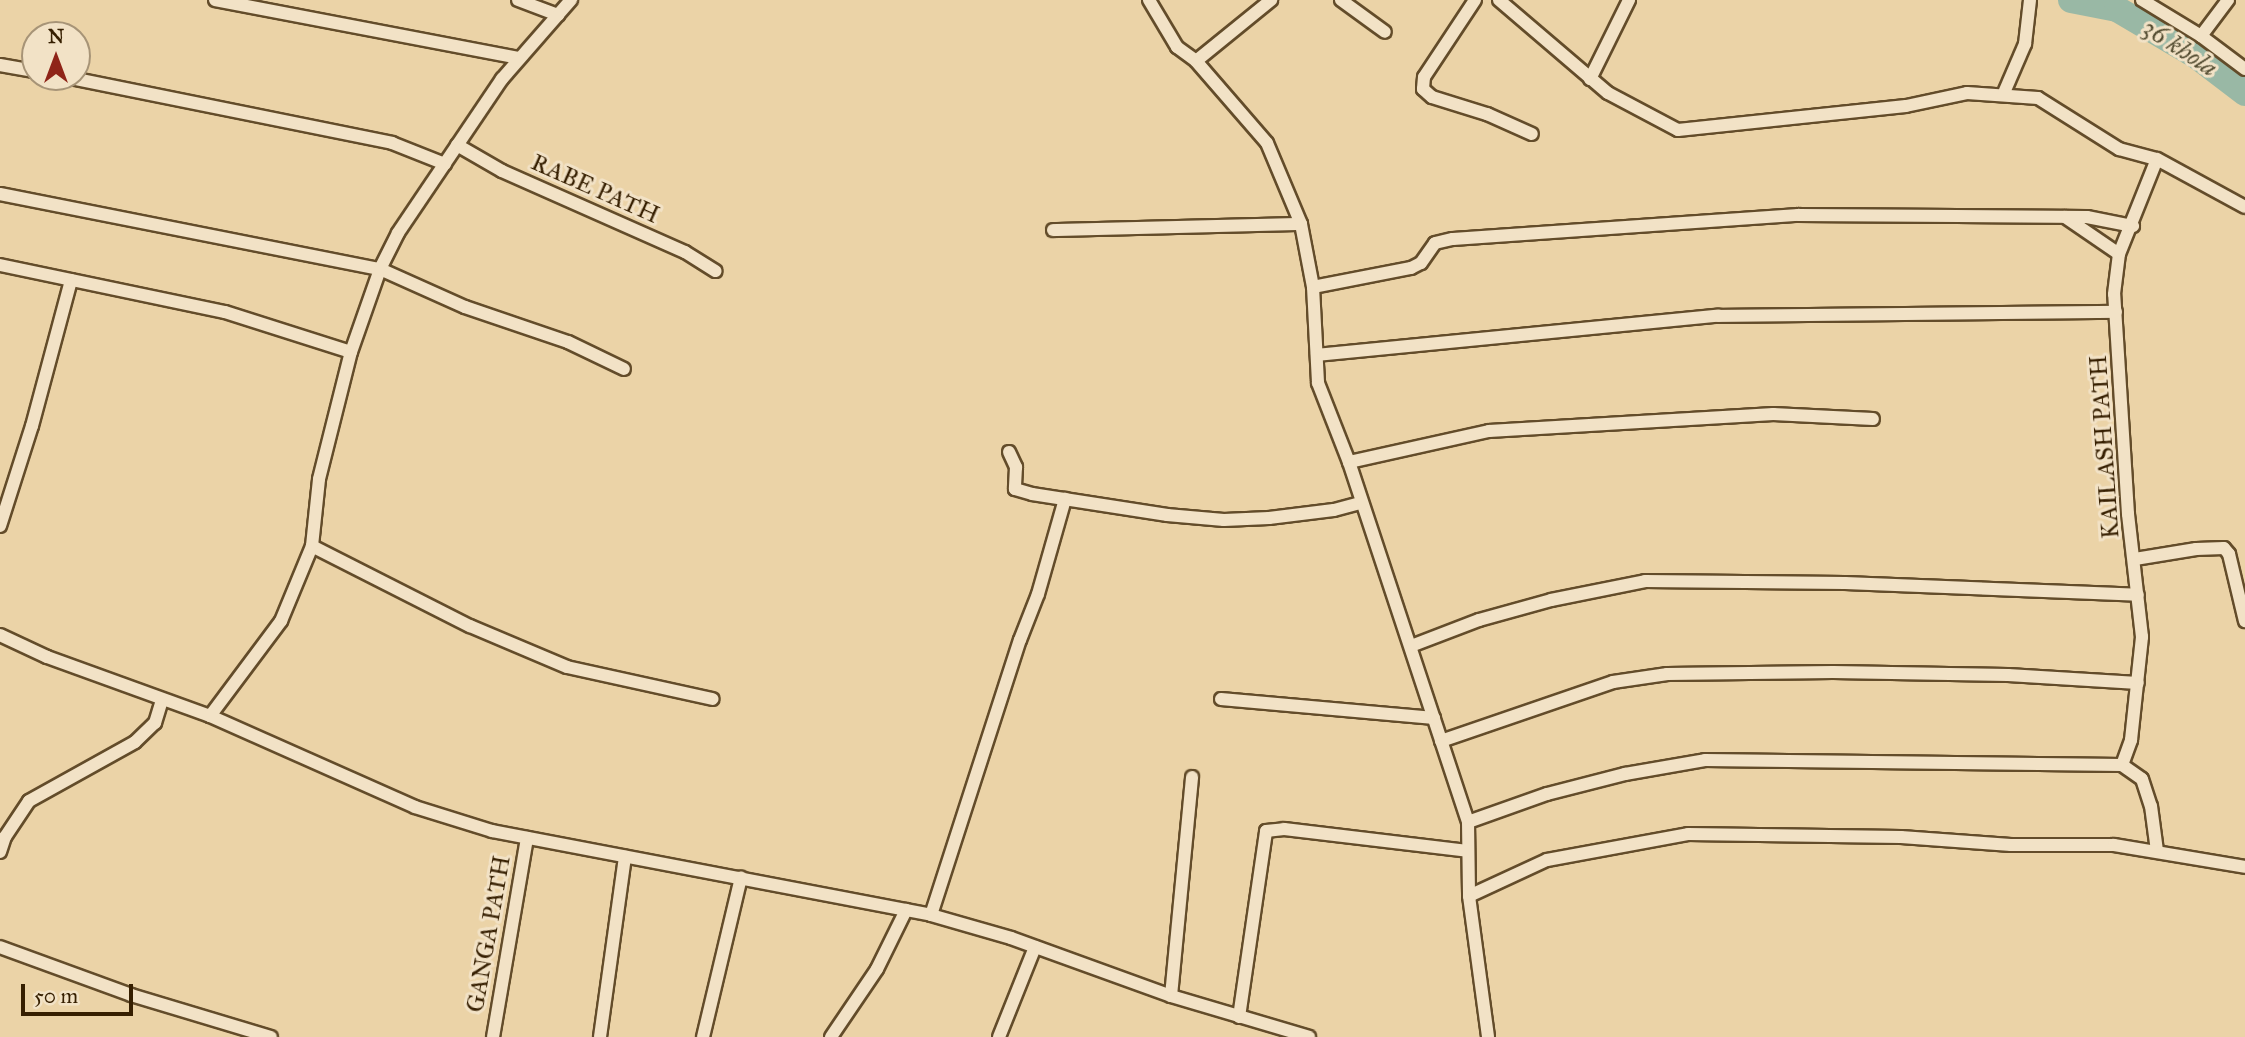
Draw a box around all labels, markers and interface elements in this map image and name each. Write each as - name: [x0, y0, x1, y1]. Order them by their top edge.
- water label: 36 khola: [2137, 12, 2223, 84]
- north arrow: [21, 21, 91, 91]
- text: N: [48, 25, 64, 48]
- street label: RABE PATH: [527, 148, 663, 230]
- street label: KAILASH PATH: [2084, 354, 2126, 540]
- street label: GANGA PATH: [461, 853, 517, 1015]
- scale bar: [24, 970, 136, 1014]
- text: 50 m: [34, 983, 78, 1009]

